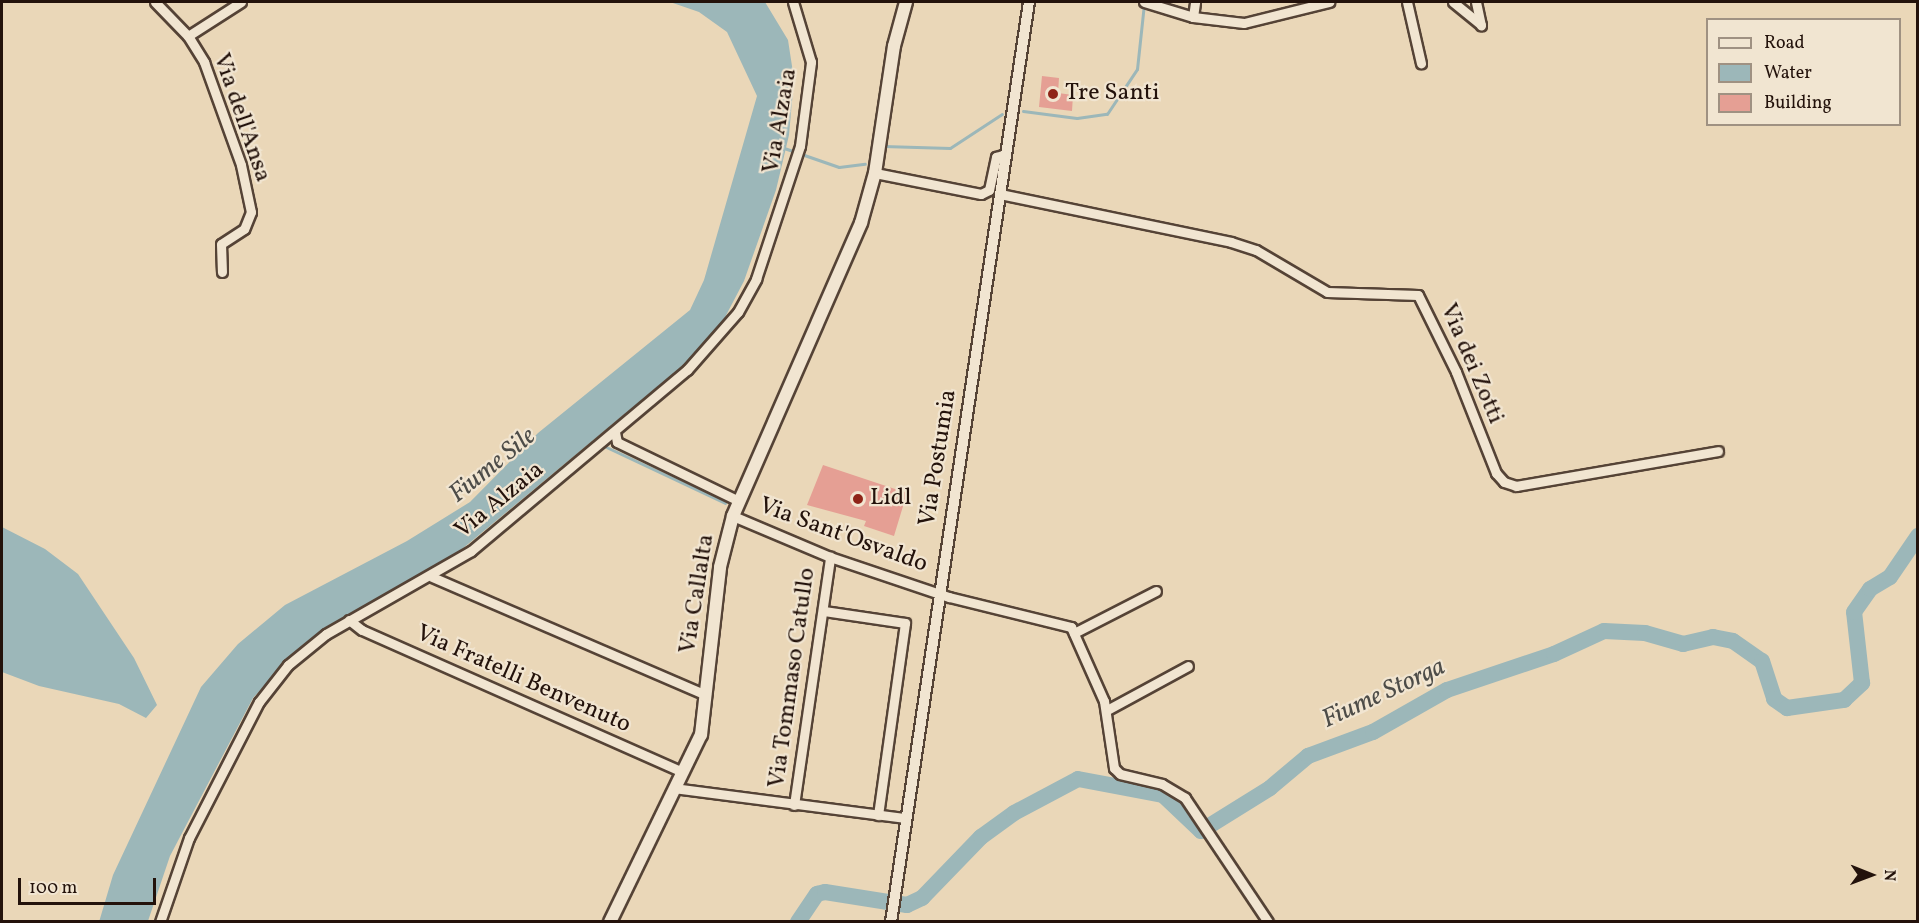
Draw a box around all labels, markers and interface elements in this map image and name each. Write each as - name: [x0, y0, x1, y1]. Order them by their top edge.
- legend: [1706, 18, 1901, 126]
- text: Road: [1764, 31, 1805, 56]
- street label: Via dell'Ansa: [206, 50, 276, 186]
- text: Water: [1764, 61, 1812, 86]
- street label: Via Alzaia: [758, 66, 804, 176]
- place label: Tre Santi: [1065, 80, 1159, 108]
- marker: Tre Santi: [1046, 87, 1060, 101]
- text: Building: [1764, 91, 1832, 116]
- street label: Via dei Zotti: [1433, 299, 1509, 429]
- street label: Via Postumia: [914, 388, 964, 528]
- water label: Fiume Sile: [443, 422, 543, 510]
- street label: Via Alzaia: [450, 456, 550, 546]
- place label: Lidl: [870, 485, 911, 513]
- street label: Via Sant'Osvaldo: [755, 492, 931, 580]
- marker: Lidl: [851, 492, 865, 506]
- street label: Via Callalta: [674, 532, 722, 656]
- street label: Via Tommaso Catullo: [763, 566, 823, 790]
- street label: Via Fratelli Benvenuto: [411, 620, 635, 740]
- water label: Fiume Storga: [1317, 652, 1451, 736]
- north arrow: [1841, 845, 1901, 905]
- scale bar: [21, 866, 159, 904]
- text: N: [1878, 869, 1900, 881]
- text: 100 m: [29, 876, 78, 901]

